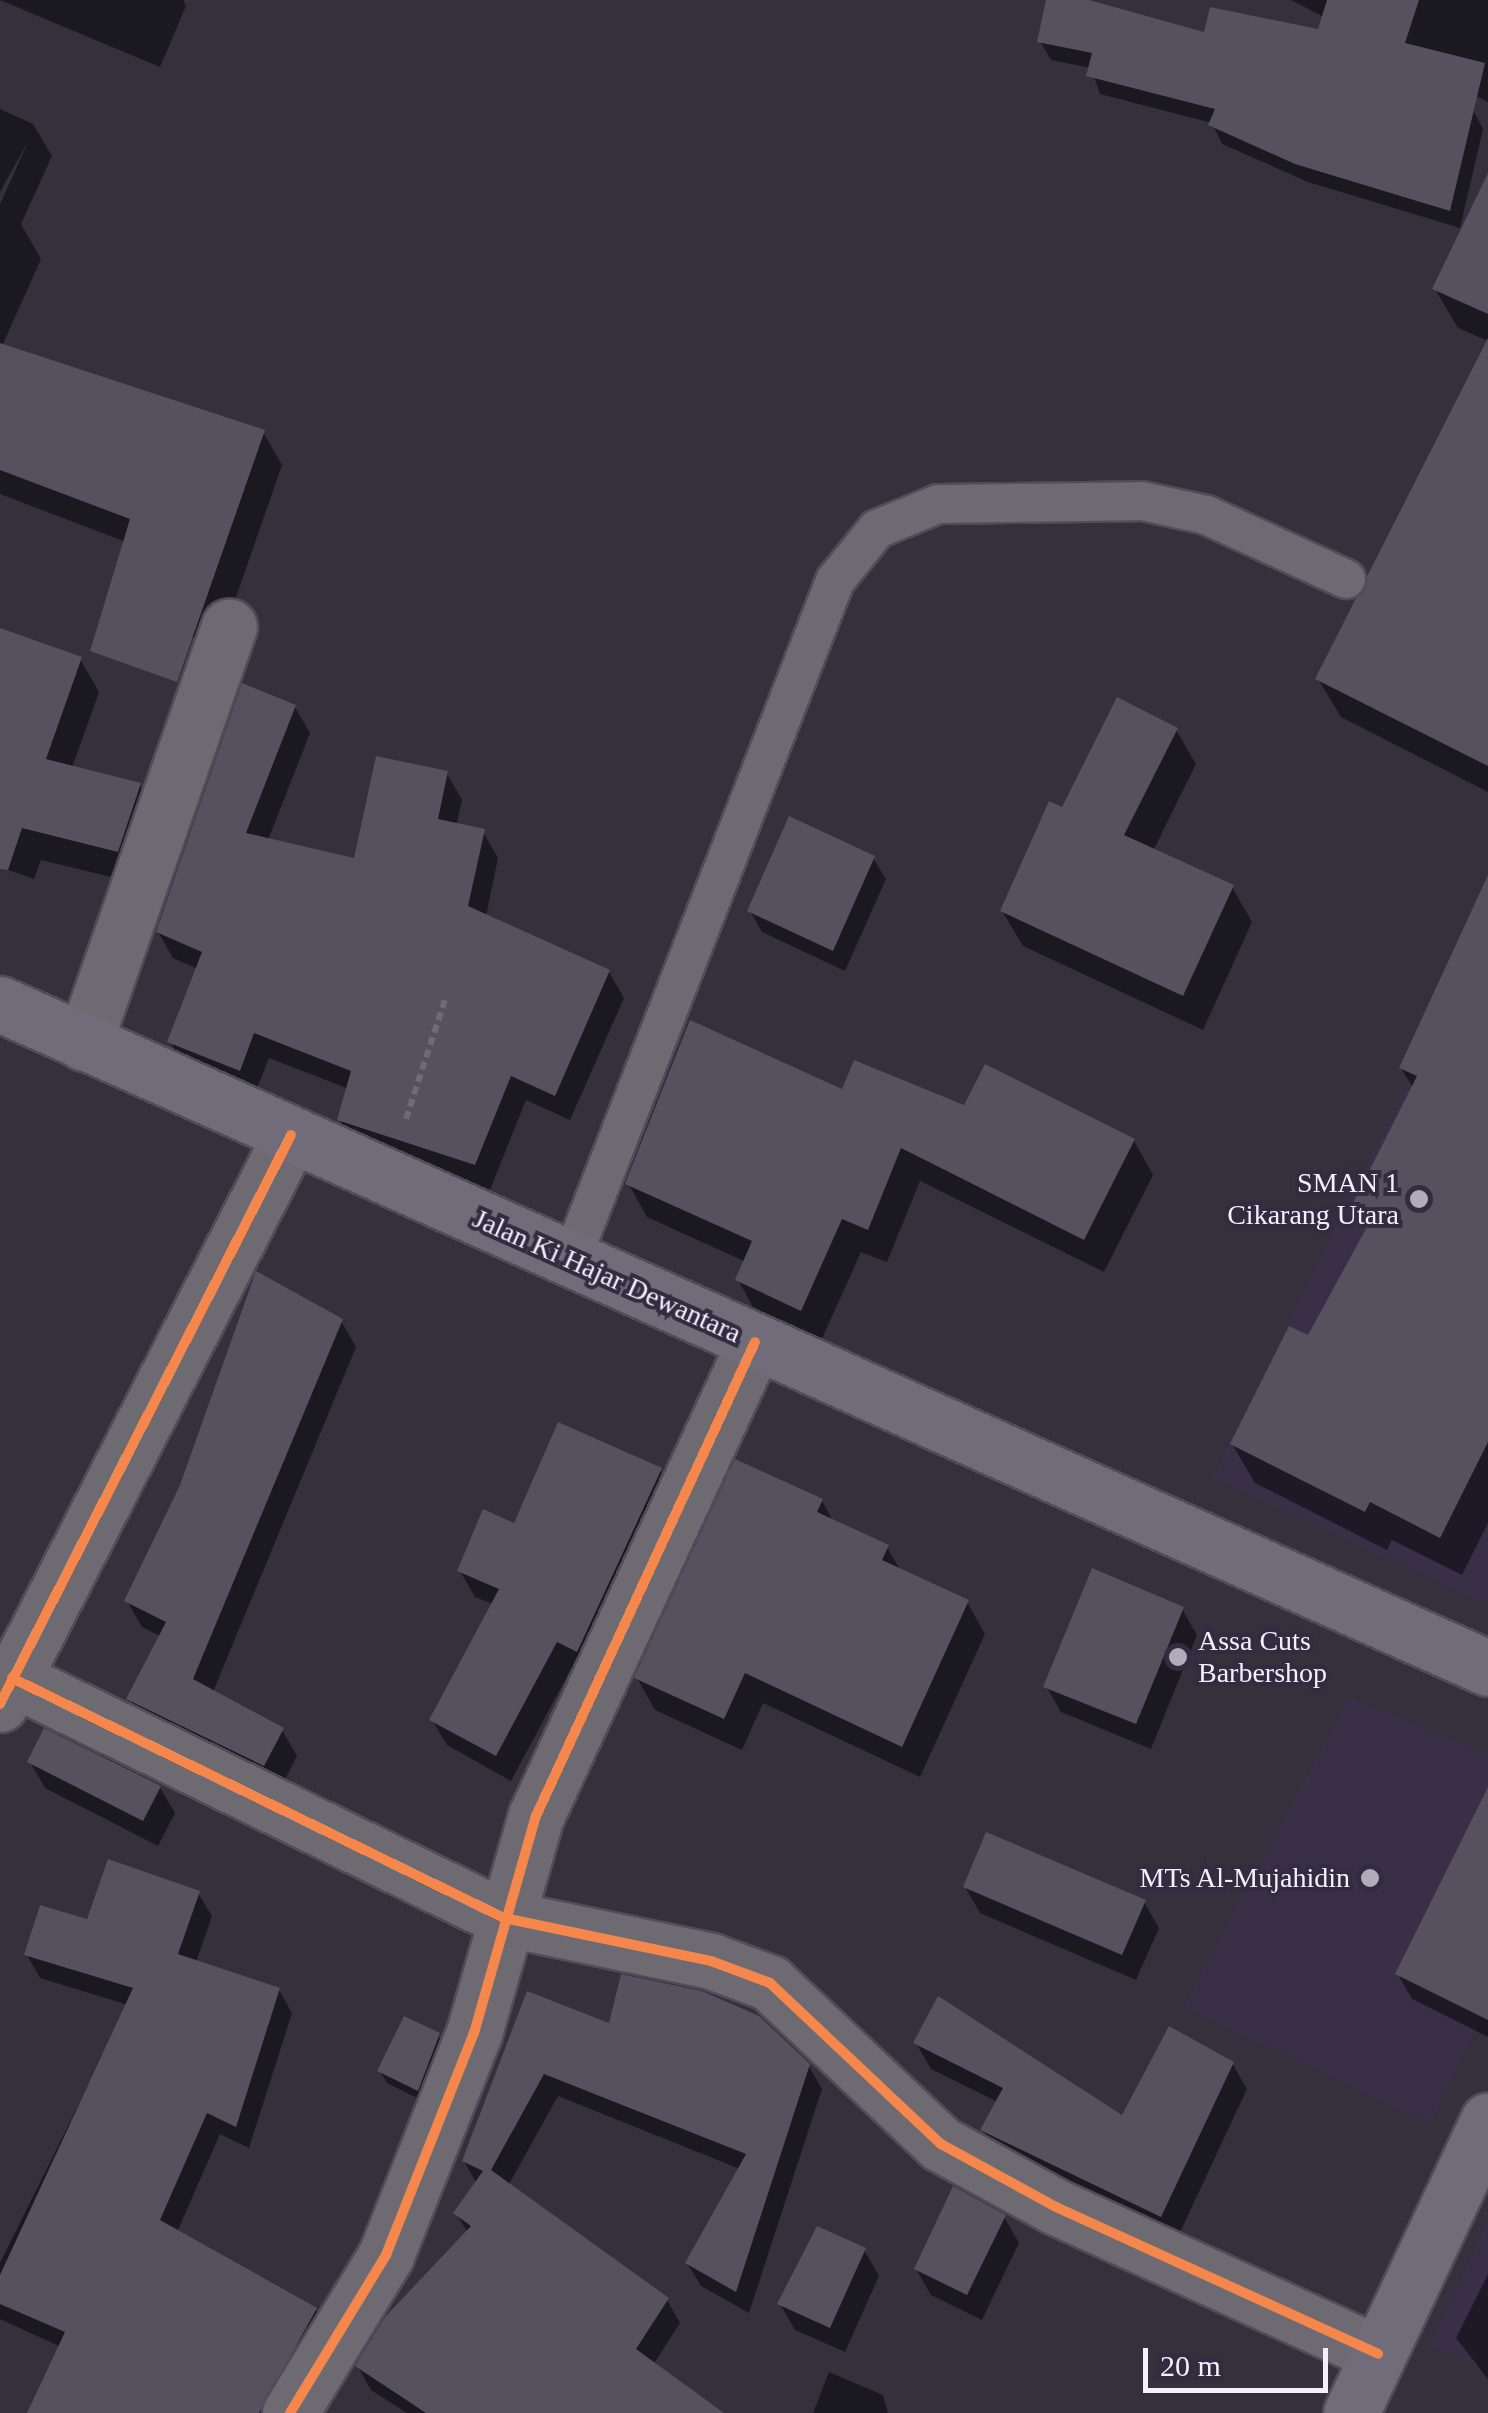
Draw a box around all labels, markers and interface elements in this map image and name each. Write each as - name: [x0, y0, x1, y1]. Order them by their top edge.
- place label: SMAN 1 Cikarang Utara: [1227, 1166, 1399, 1232]
- marker: SMAN 1 Cikarang Utara: [1408, 1188, 1430, 1210]
- street label: Jalan Ki Hajar Dewantara: [468, 1202, 746, 1350]
- place label: Assa Cuts Barbershop: [1198, 1624, 1327, 1690]
- marker: Assa Cuts Barbershop: [1167, 1646, 1189, 1668]
- place label: MTs Al-Mujahidin: [1138, 1861, 1350, 1895]
- marker: MTs Al-Mujahidin: [1359, 1867, 1381, 1889]
- scale bar: [1148, 2328, 1333, 2390]
- text: 20 m: [1160, 2349, 1221, 2382]

